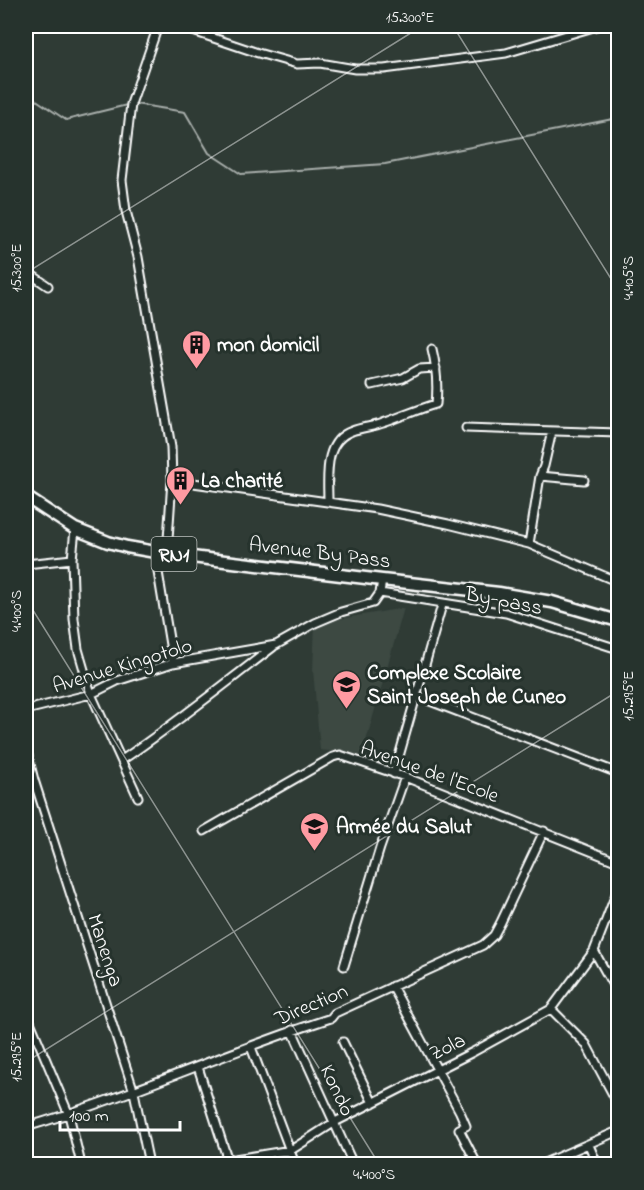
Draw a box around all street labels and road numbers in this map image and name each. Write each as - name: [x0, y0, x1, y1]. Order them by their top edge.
- street label: Avenue By Pass: [247, 530, 392, 580]
- road number: RN1: [152, 537, 196, 571]
- street label: By-pass: [461, 580, 545, 626]
- street label: Avenue Kingotolo: [49, 631, 197, 704]
- street label: Avenue de l'Ecole: [356, 734, 503, 812]
- street label: Manenga: [76, 910, 130, 992]
- street label: Direction: [270, 977, 353, 1035]
- street label: Zola: [425, 1026, 471, 1069]
- street label: Kondo: [311, 1060, 361, 1122]

